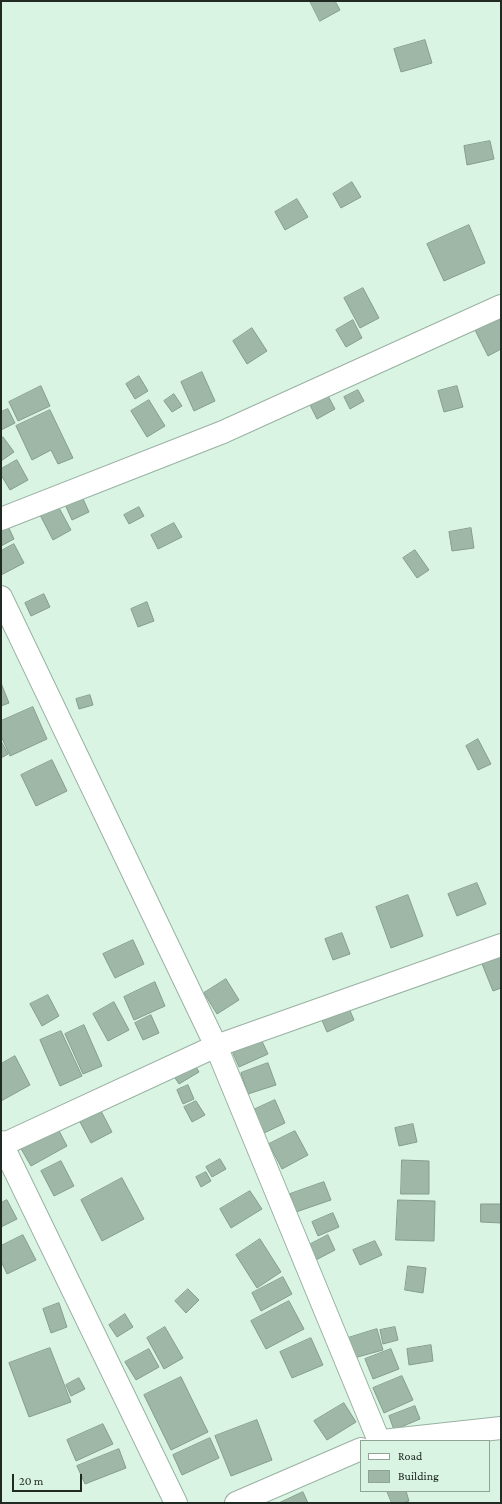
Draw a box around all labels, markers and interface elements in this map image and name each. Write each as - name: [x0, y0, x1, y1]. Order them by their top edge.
- legend: [360, 1440, 490, 1492]
- text: Road: [398, 1449, 422, 1463]
- scale bar: [14, 1466, 84, 1492]
- text: Building: [398, 1469, 439, 1483]
- text: 20 m: [19, 1474, 43, 1488]

